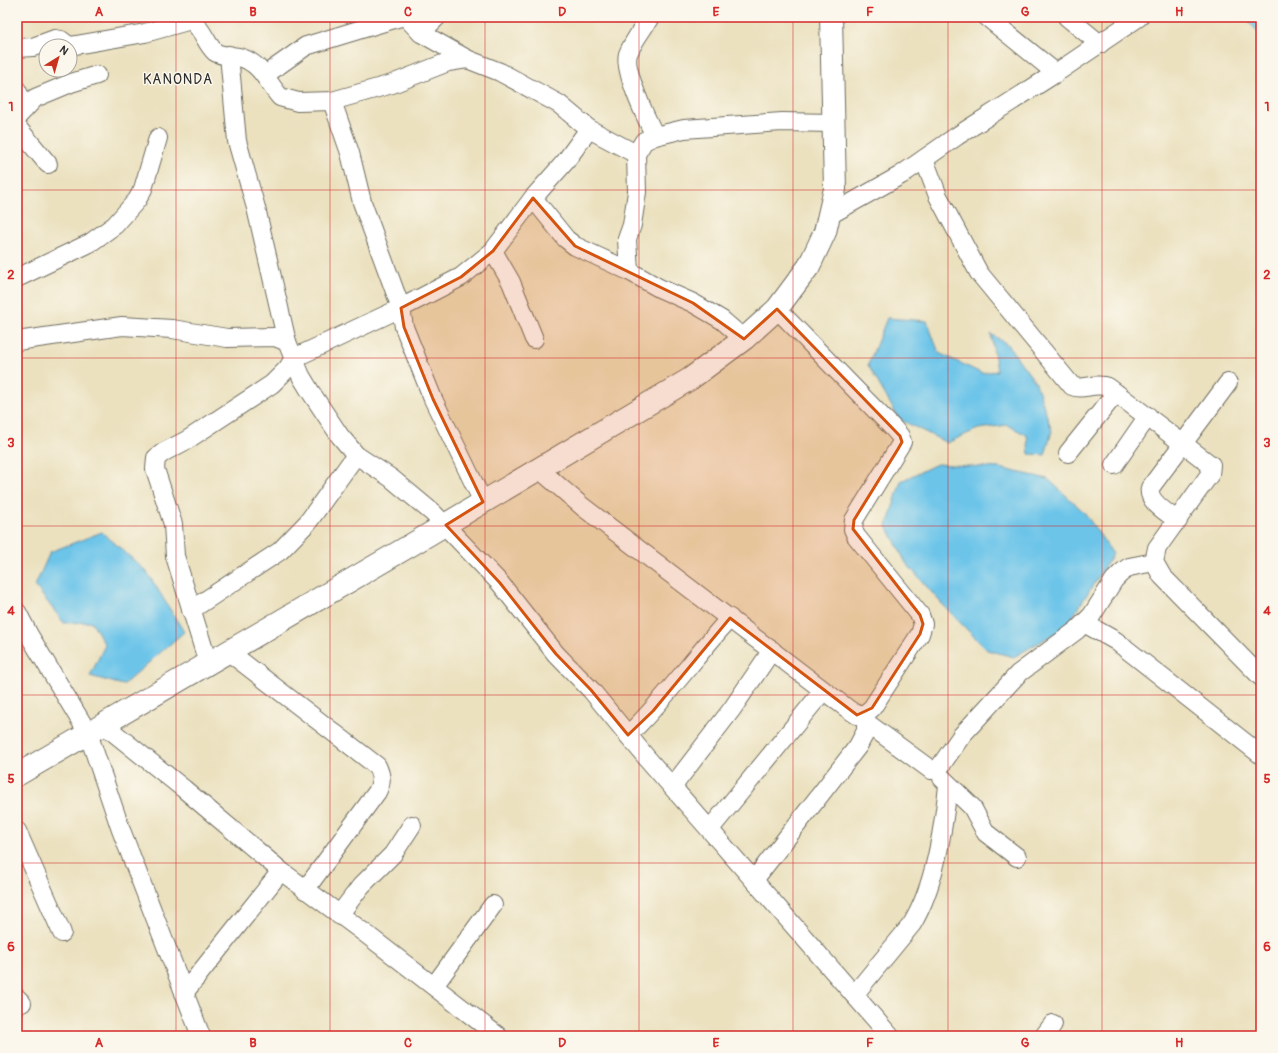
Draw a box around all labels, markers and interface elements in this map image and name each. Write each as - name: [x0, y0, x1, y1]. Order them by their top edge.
- text: A: [95, 4, 104, 20]
- text: B: [249, 4, 257, 20]
- text: C: [404, 4, 412, 20]
- text: D: [558, 4, 566, 20]
- text: E: [713, 4, 720, 20]
- text: F: [866, 4, 874, 20]
- text: G: [1021, 4, 1030, 20]
- text: H: [1175, 4, 1183, 20]
- north arrow: [38, 38, 78, 78]
- text: N: [57, 43, 71, 58]
- district label: KANONDA: [143, 71, 213, 88]
- text: 1: [8, 99, 14, 115]
- text: 1: [1264, 99, 1270, 115]
- text: 2: [7, 267, 15, 283]
- text: 2: [1263, 267, 1271, 283]
- text: 3: [7, 435, 15, 451]
- text: 3: [1263, 435, 1271, 451]
- text: 4: [7, 603, 15, 619]
- text: 4: [1263, 603, 1271, 619]
- text: 5: [7, 771, 15, 787]
- text: 5: [1263, 771, 1271, 787]
- text: 6: [7, 939, 15, 955]
- text: 6: [1263, 939, 1271, 955]
- text: A: [95, 1035, 104, 1051]
- text: B: [249, 1035, 257, 1051]
- text: C: [404, 1035, 412, 1051]
- text: D: [558, 1035, 566, 1051]
- text: E: [713, 1035, 720, 1051]
- text: F: [866, 1035, 874, 1051]
- text: G: [1021, 1035, 1030, 1051]
- text: H: [1175, 1035, 1183, 1051]

